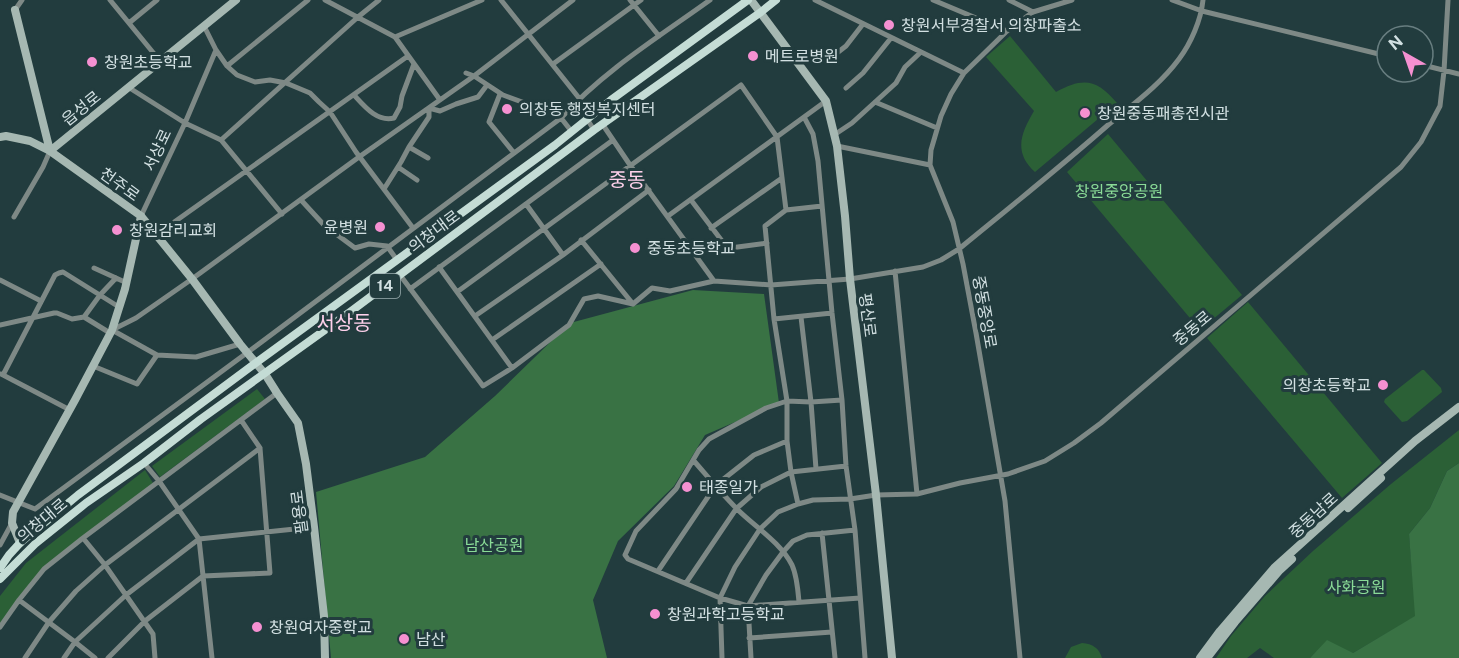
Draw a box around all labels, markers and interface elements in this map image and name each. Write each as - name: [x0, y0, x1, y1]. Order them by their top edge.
- place label: 창원서부경찰서 의창파출소: [901, 16, 1082, 35]
- marker: 창원서부경찰서 의창파출소: [882, 18, 896, 32]
- north arrow: [1375, 24, 1435, 84]
- text: N: [1385, 32, 1407, 54]
- place label: 메트로병원: [765, 47, 839, 66]
- marker: 메트로병원: [746, 49, 760, 63]
- place label: 창원초등학교: [104, 53, 192, 72]
- marker: 창원초등학교: [85, 55, 99, 69]
- street label: 읍성로: [58, 87, 105, 130]
- place label: 의창동 행정복지센터: [519, 100, 655, 119]
- marker: 의창동 행정복지센터: [500, 102, 514, 116]
- place label: 창원중동패총전시관: [1097, 104, 1230, 123]
- marker: 창원중동패총전시관: [1078, 106, 1092, 120]
- street label: 서상로: [140, 126, 176, 174]
- street label: 천주로: [96, 164, 143, 205]
- district label: 중동: [609, 168, 645, 192]
- park label: 창원중앙공원: [1075, 182, 1163, 201]
- street label: 의창대로: [405, 206, 464, 257]
- place label: 윤병원: [324, 218, 368, 237]
- marker: 윤병원: [373, 220, 387, 234]
- place label: 창원감리교회: [129, 221, 217, 240]
- marker: 창원감리교회: [110, 223, 124, 237]
- place label: 중동초등학교: [647, 239, 735, 258]
- marker: 중동초등학교: [628, 241, 642, 255]
- road number: 14: [370, 274, 400, 298]
- street label: 중동중앙로: [969, 274, 1000, 350]
- street label: 평산로: [855, 292, 880, 338]
- street label: 중동로: [1169, 307, 1216, 350]
- district label: 서상동: [316, 311, 372, 335]
- place label: 의창초등학교: [1283, 376, 1371, 395]
- marker: 의창초등학교: [1376, 378, 1390, 392]
- place label: 태종일가: [699, 478, 758, 497]
- marker: 태종일가: [680, 480, 694, 494]
- street label: 중동남로: [1285, 488, 1342, 542]
- street label: 팔용로: [287, 489, 312, 535]
- street label: 의창대로: [14, 494, 71, 547]
- park label: 남산공원: [465, 536, 523, 555]
- park label: 사화공원: [1327, 578, 1385, 597]
- place label: 창원과학고등학교: [667, 605, 785, 624]
- marker: 창원과학고등학교: [648, 607, 662, 621]
- place label: 창원여자중학교: [269, 618, 372, 637]
- marker: 창원여자중학교: [250, 620, 264, 634]
- place label: 남산: [416, 630, 446, 649]
- marker: 남산: [397, 632, 411, 646]

